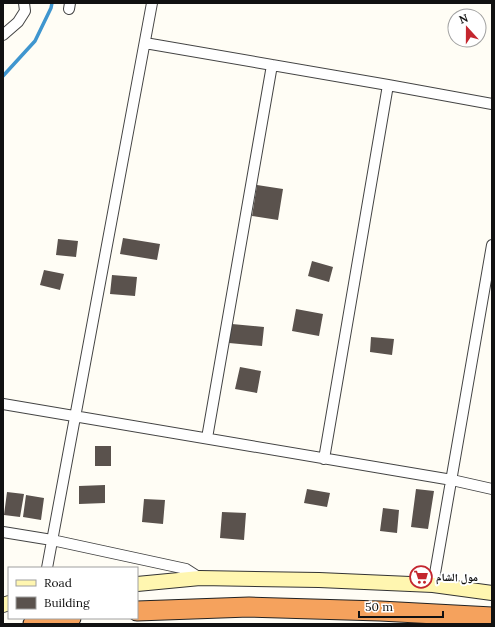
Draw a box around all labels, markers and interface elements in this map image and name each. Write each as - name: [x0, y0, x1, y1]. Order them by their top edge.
- north arrow: [447, 8, 487, 48]
- text: N: [457, 10, 470, 27]
- supermarket icon: مول الشام: [408, 564, 434, 590]
- legend: [8, 567, 138, 619]
- place label: مول الشام: [436, 570, 478, 585]
- text: Road: [44, 575, 72, 590]
- scale bar: [359, 593, 443, 619]
- text: Building: [44, 595, 90, 610]
- text: 50 m: [365, 599, 393, 614]

